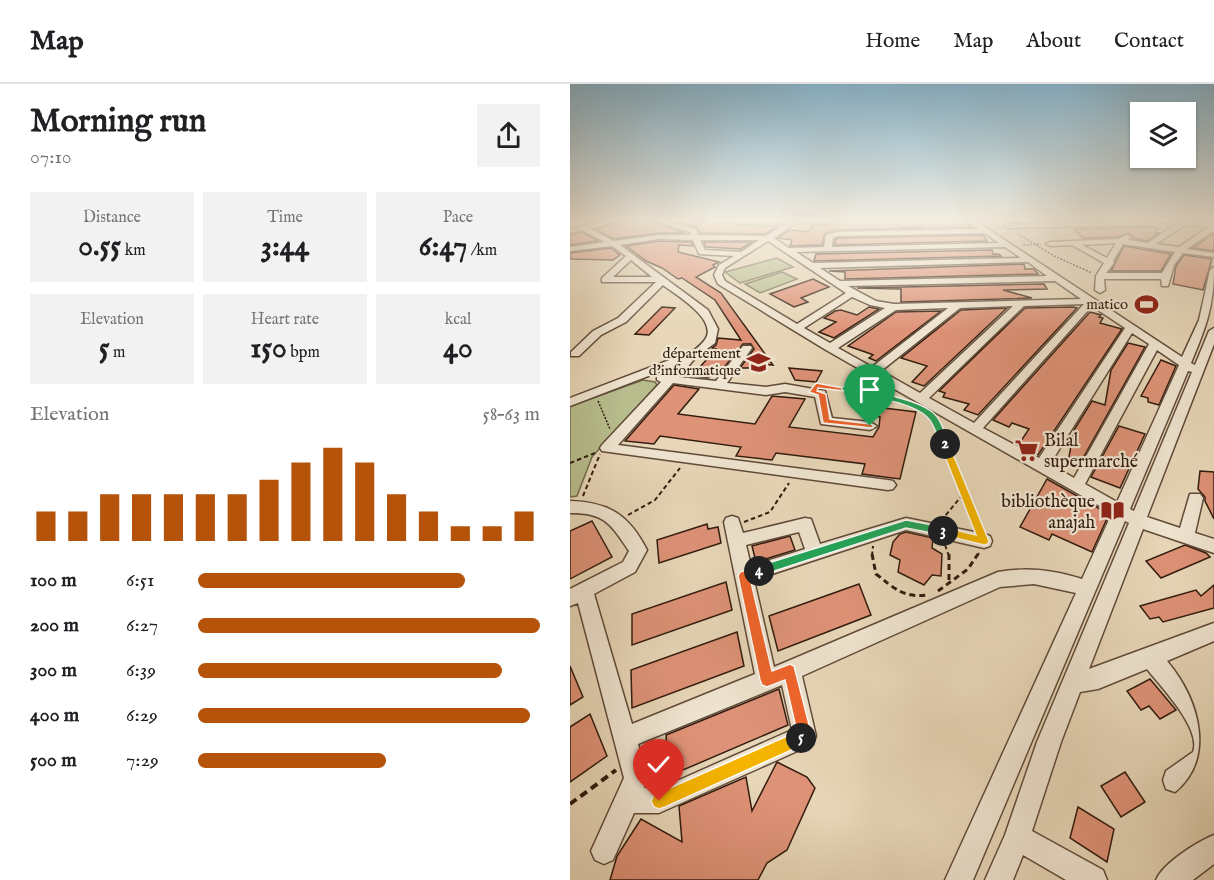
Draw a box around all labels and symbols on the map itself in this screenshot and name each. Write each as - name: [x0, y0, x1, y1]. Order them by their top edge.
- sports icon: matico: [1133, 291, 1159, 317]
- place label: matico: [1086, 295, 1128, 314]
- place label: département d'informatique: [649, 344, 741, 380]
- school or university icon: département d'informatique: [746, 349, 772, 375]
- pin: [844, 364, 895, 426]
- pin: 2: [930, 429, 960, 459]
- place label: Bilal supermarché: [1044, 430, 1138, 474]
- supermarket icon: Bilal supermarché: [1013, 437, 1039, 463]
- place label: bibliothèque anajah: [1001, 491, 1095, 535]
- library icon: bibliothèque anajah: [1100, 498, 1126, 524]
- pin: 3: [928, 516, 958, 546]
- pin: 4: [744, 556, 774, 586]
- pin: 5: [786, 723, 816, 753]
- pin: [633, 739, 684, 801]

